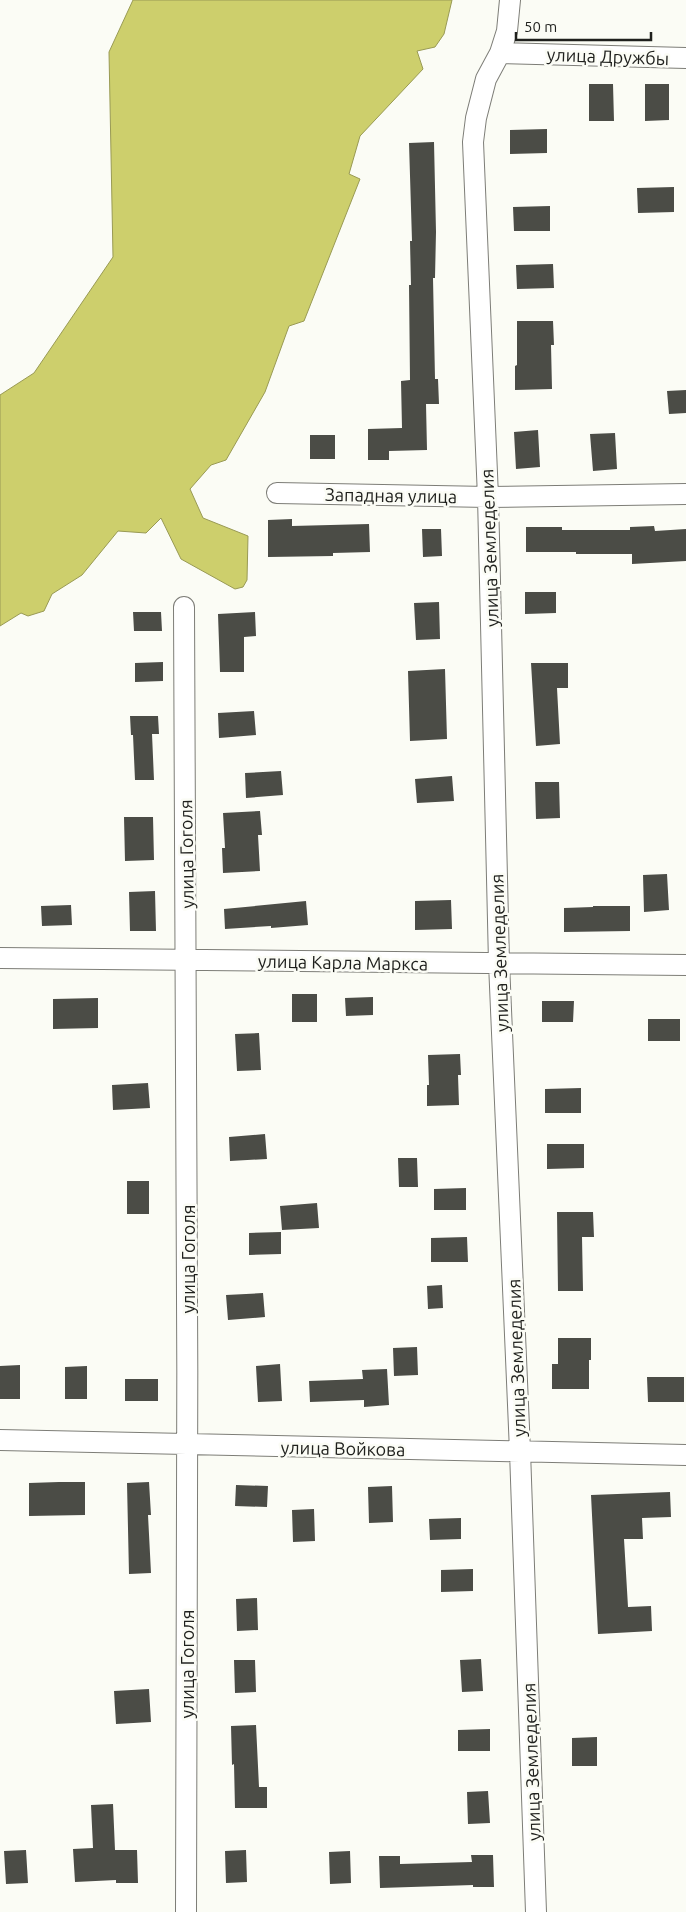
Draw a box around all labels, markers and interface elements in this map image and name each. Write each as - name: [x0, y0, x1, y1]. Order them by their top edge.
- scale bar: [516, 10, 651, 42]
- text: 50 m: [524, 18, 557, 35]
- street label: улица Дружбы: [546, 44, 670, 68]
- street label: улица Земледелия: [476, 469, 502, 627]
- street label: Западная улица: [325, 484, 457, 506]
- street label: улица Гоголя: [175, 799, 197, 909]
- street label: улица Земледелия: [486, 874, 512, 1032]
- street label: улица Карла Маркса: [258, 951, 428, 973]
- street label: улица Гоголя: [178, 1204, 198, 1314]
- street label: улица Земледелия: [503, 1279, 529, 1437]
- street label: улица Войкова: [281, 1437, 405, 1459]
- street label: улица Гоголя: [177, 1609, 197, 1719]
- street label: улица Земледелия: [518, 1683, 544, 1841]

